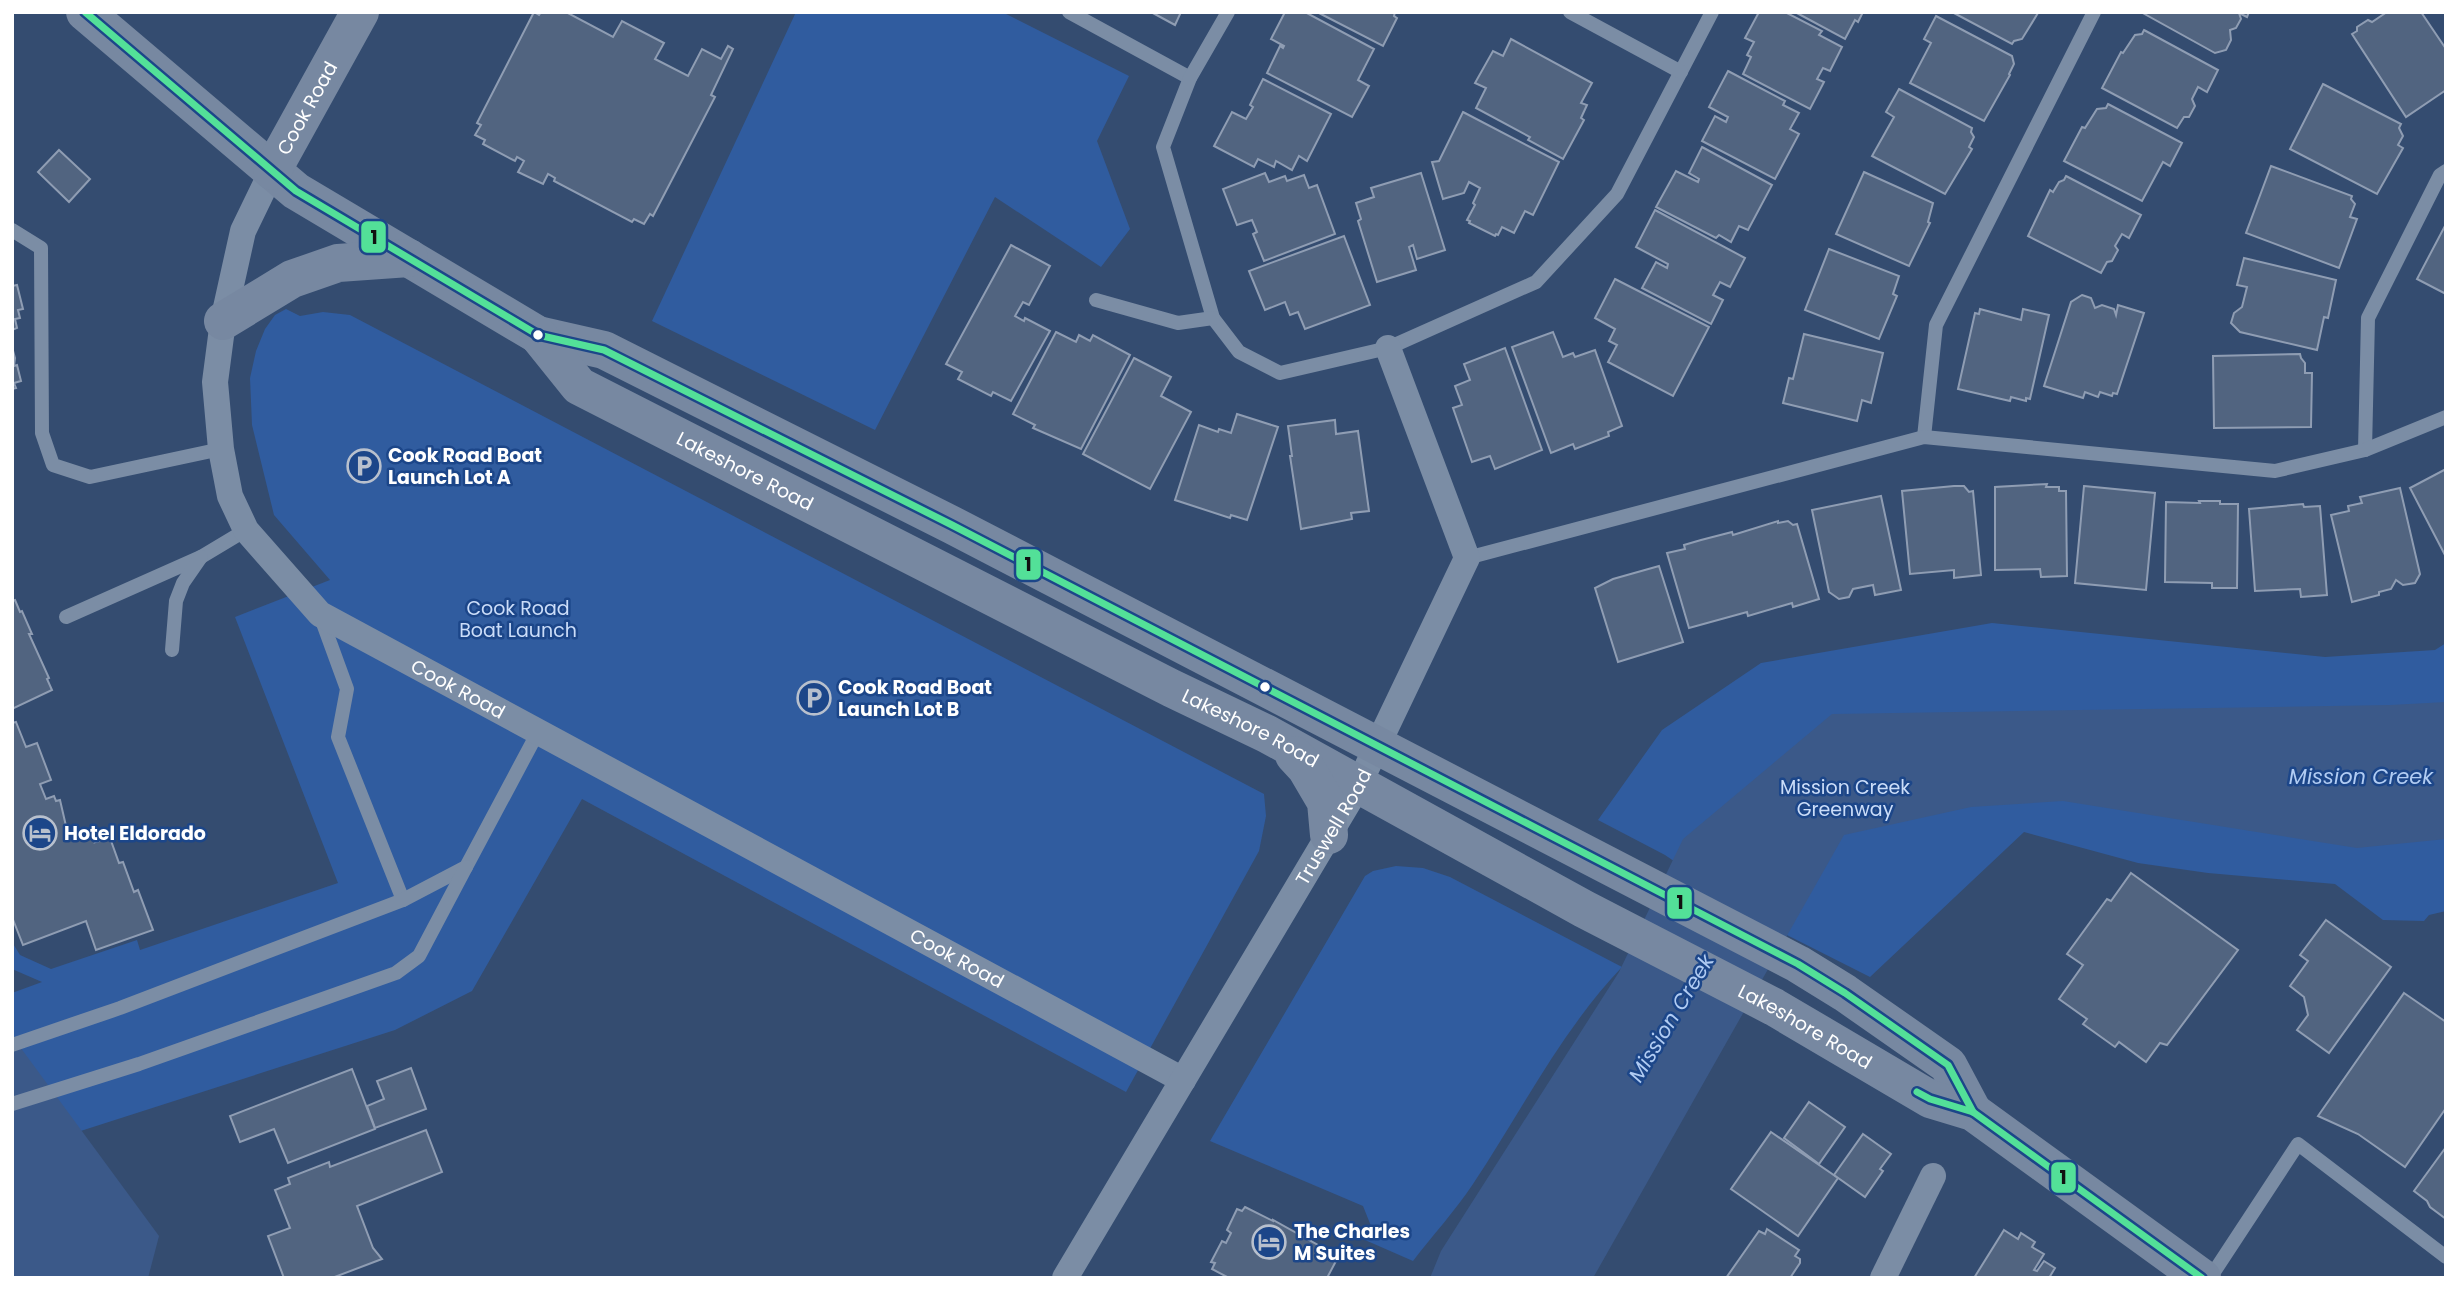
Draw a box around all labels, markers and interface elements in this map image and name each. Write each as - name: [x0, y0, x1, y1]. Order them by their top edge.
- street label: Cook Road: [270, 56, 344, 160]
- line badge: 1: [360, 220, 387, 254]
- text: 1: [370, 224, 378, 251]
- unlabelled marker: [531, 328, 545, 342]
- street label: Lakeshore Road: [672, 425, 818, 517]
- place label: Cook Road Boat Launch Lot A: [388, 442, 542, 491]
- parking icon: Cook Road Boat Launch Lot A: [345, 447, 383, 485]
- line badge: 1: [1015, 548, 1042, 581]
- text: 1: [1024, 551, 1032, 578]
- park label: Cook Road Boat Launch: [459, 595, 577, 644]
- street label: Cook Road: [406, 652, 510, 725]
- place label: Cook Road Boat Launch Lot B: [838, 674, 992, 723]
- parking icon: Cook Road Boat Launch Lot B: [795, 679, 833, 717]
- unlabelled marker: [1258, 680, 1272, 694]
- street label: Lakeshore Road: [1178, 682, 1324, 774]
- water label: Mission Creek: [2289, 762, 2434, 791]
- street label: Truswell Road: [1289, 764, 1378, 890]
- park label: Mission Creek Greenway: [1780, 774, 1910, 823]
- hotel icon: Hotel Eldorado: [21, 814, 59, 852]
- place label: Hotel Eldorado: [64, 820, 206, 847]
- line badge: 1: [1666, 886, 1693, 920]
- text: 1: [1676, 889, 1684, 916]
- street label: Cook Road: [905, 922, 1009, 994]
- water label: Mission Creek: [1621, 948, 1721, 1087]
- street label: Lakeshore Road: [1734, 977, 1877, 1075]
- line badge: 1: [2050, 1161, 2077, 1194]
- text: 1: [2059, 1164, 2067, 1191]
- place label: The Charles M Suites: [1294, 1218, 1410, 1267]
- hotel icon: The Charles M Suites: [1250, 1223, 1288, 1261]

